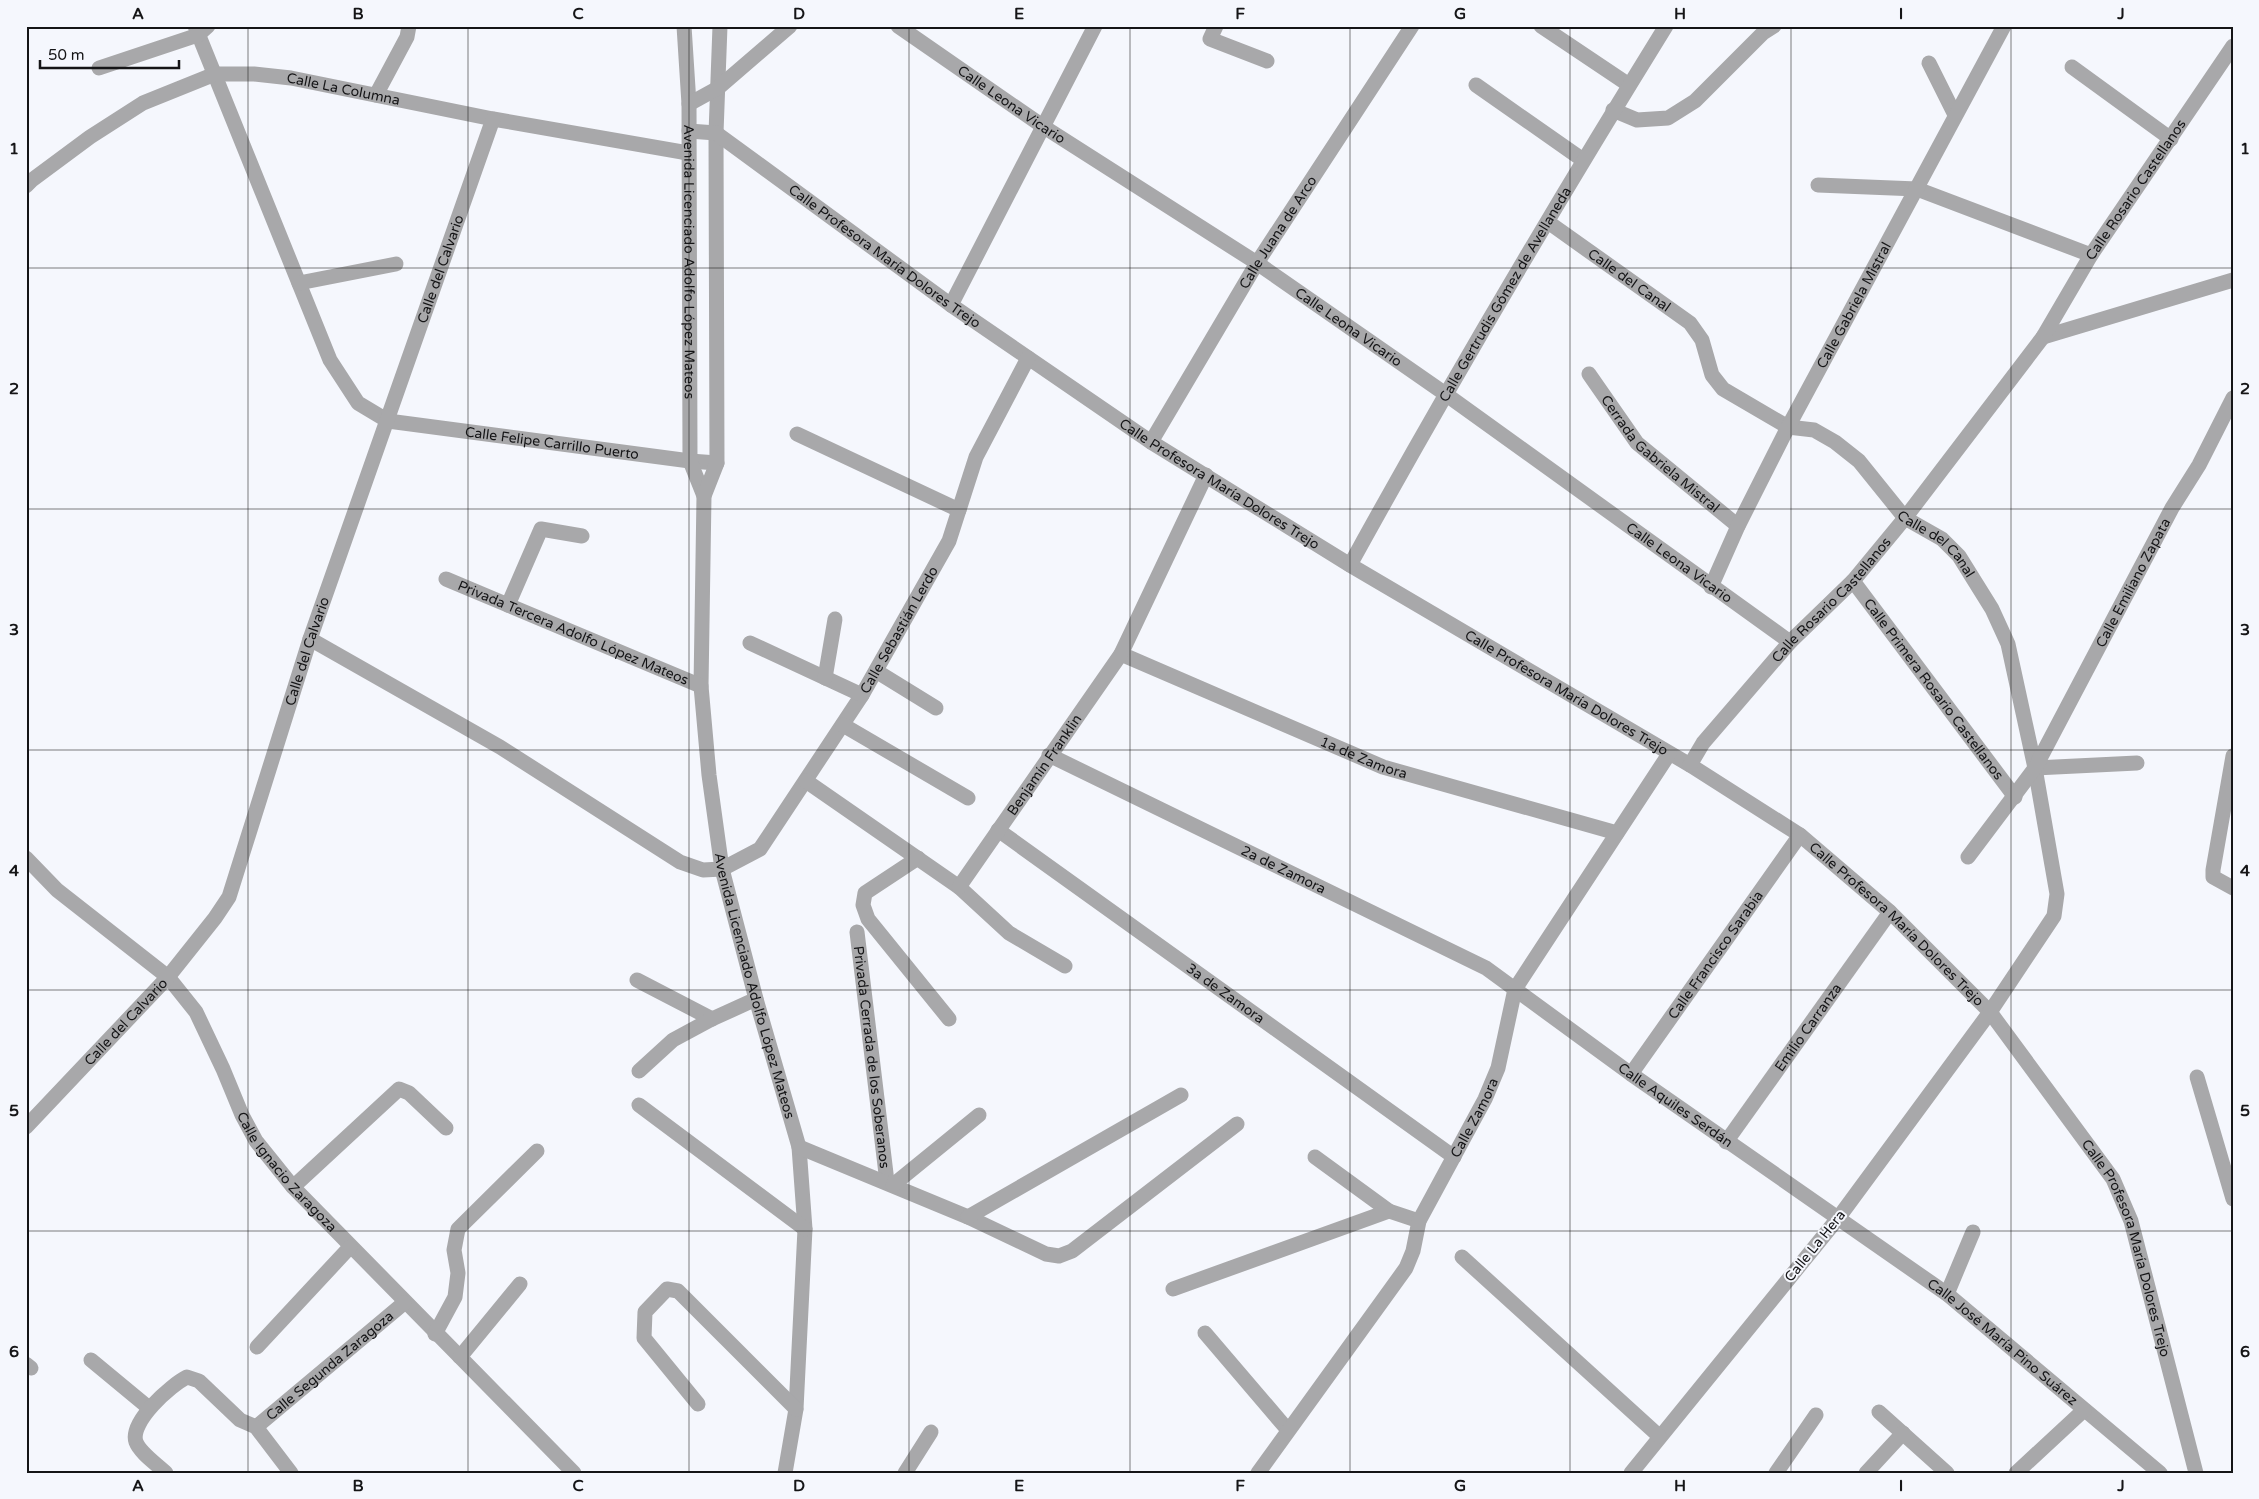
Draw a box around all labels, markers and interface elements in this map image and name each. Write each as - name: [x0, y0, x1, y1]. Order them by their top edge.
- text: A: [132, 4, 144, 24]
- text: B: [352, 4, 364, 24]
- text: C: [572, 4, 584, 24]
- text: D: [793, 4, 805, 24]
- text: E: [1014, 4, 1024, 24]
- text: F: [1235, 4, 1245, 24]
- text: G: [1454, 4, 1466, 24]
- text: H: [1674, 4, 1686, 24]
- text: I: [1899, 4, 1903, 24]
- text: J: [2116, 4, 2125, 24]
- scale bar: [40, 38, 179, 70]
- text: 50 m: [48, 46, 85, 64]
- street label: Calle Leona Vicario: [955, 62, 1069, 147]
- street label: Calle La Columna: [285, 69, 402, 108]
- street label: Calle Rosario Castellanos: [2082, 116, 2189, 263]
- street label: Avenida Licenciado Adolfo López Mateos: [681, 124, 698, 400]
- text: 1: [9, 139, 19, 159]
- text: 1: [2240, 139, 2250, 159]
- street label: Calle Juana de Arco: [1235, 173, 1320, 292]
- street label: Calle Profesora María Dolores Trejo: [786, 181, 984, 331]
- street label: Calle Gertrudis Gómez de Avellaneda: [1435, 184, 1575, 405]
- street label: Calle del Calvario: [413, 212, 467, 325]
- street label: Calle Gabriela Mistral: [1813, 239, 1895, 371]
- street label: Calle del Canal: [1585, 245, 1674, 315]
- street label: Calle Leona Vicario: [1292, 284, 1406, 370]
- text: 2: [9, 379, 19, 399]
- text: 2: [2240, 379, 2250, 399]
- street label: Cerrada Gabriela Mistral: [1598, 392, 1723, 516]
- street label: Calle Profesora María Dolores Trejo: [1116, 415, 1323, 553]
- street label: Calle Felipe Carrillo Puerto: [464, 423, 640, 463]
- street label: Calle del Canal: [1894, 507, 1979, 580]
- street label: Calle Emiliano Zapata: [2092, 515, 2174, 650]
- street label: Calle Leona Vicario: [1623, 519, 1736, 606]
- street label: Calle Rosario Castellanos: [1768, 533, 1895, 666]
- street label: Calle Sebastián Lerdo: [856, 563, 942, 697]
- street label: Privada Tercera Adolfo López Mateos: [455, 576, 691, 688]
- street label: Calle del Calvario: [281, 594, 333, 708]
- street label: Calle Primera Rosario Castellanos: [1861, 595, 2008, 783]
- text: 3: [9, 620, 19, 640]
- text: 3: [2240, 620, 2250, 640]
- street label: Calle Profesora María Dolores Trejo: [1462, 626, 1671, 759]
- street label: Benjamín Franklin: [1003, 711, 1085, 818]
- street label: 1a de Zamora: [1318, 732, 1409, 782]
- street label: Calle Profesora María Dolores Trejo: [1806, 838, 1988, 1010]
- street label: 2a de Zamora: [1238, 842, 1329, 897]
- street label: Avenida Licenciado Adolfo López Mateos: [711, 852, 799, 1121]
- text: 4: [9, 861, 19, 881]
- text: 4: [2240, 861, 2250, 881]
- street label: Calle Francisco Sarabia: [1664, 887, 1767, 1022]
- street label: Privada Cerrada de los Soberanos: [850, 945, 894, 1170]
- street label: 3a de Zamora: [1183, 959, 1268, 1027]
- street label: Calle del Calvario: [80, 975, 171, 1069]
- street label: Emilio Carranza: [1771, 980, 1845, 1074]
- street label: Calle Aquiles Serdán: [1615, 1059, 1736, 1151]
- street label: Calle Zamora: [1446, 1075, 1501, 1161]
- text: 5: [9, 1101, 19, 1121]
- text: 5: [2240, 1101, 2250, 1121]
- street label: Calle Ignacio Zaragoza: [233, 1109, 341, 1235]
- street label: Calle Profesora María Dolores Trejo: [2078, 1136, 2174, 1359]
- street label: Calle La Hera: [1781, 1207, 1849, 1285]
- street label: Calle José María Pino Suárez: [1924, 1275, 2081, 1409]
- street label: Calle Segunda Zaragoza: [262, 1307, 397, 1424]
- text: 6: [9, 1342, 19, 1362]
- text: 6: [2240, 1342, 2250, 1362]
- text: A: [132, 1476, 144, 1496]
- text: B: [352, 1476, 364, 1496]
- text: C: [572, 1476, 584, 1496]
- text: D: [793, 1476, 805, 1496]
- text: E: [1014, 1476, 1024, 1496]
- text: F: [1235, 1476, 1245, 1496]
- text: G: [1454, 1476, 1466, 1496]
- text: H: [1674, 1476, 1686, 1496]
- text: I: [1899, 1476, 1903, 1496]
- text: J: [2116, 1476, 2125, 1496]

